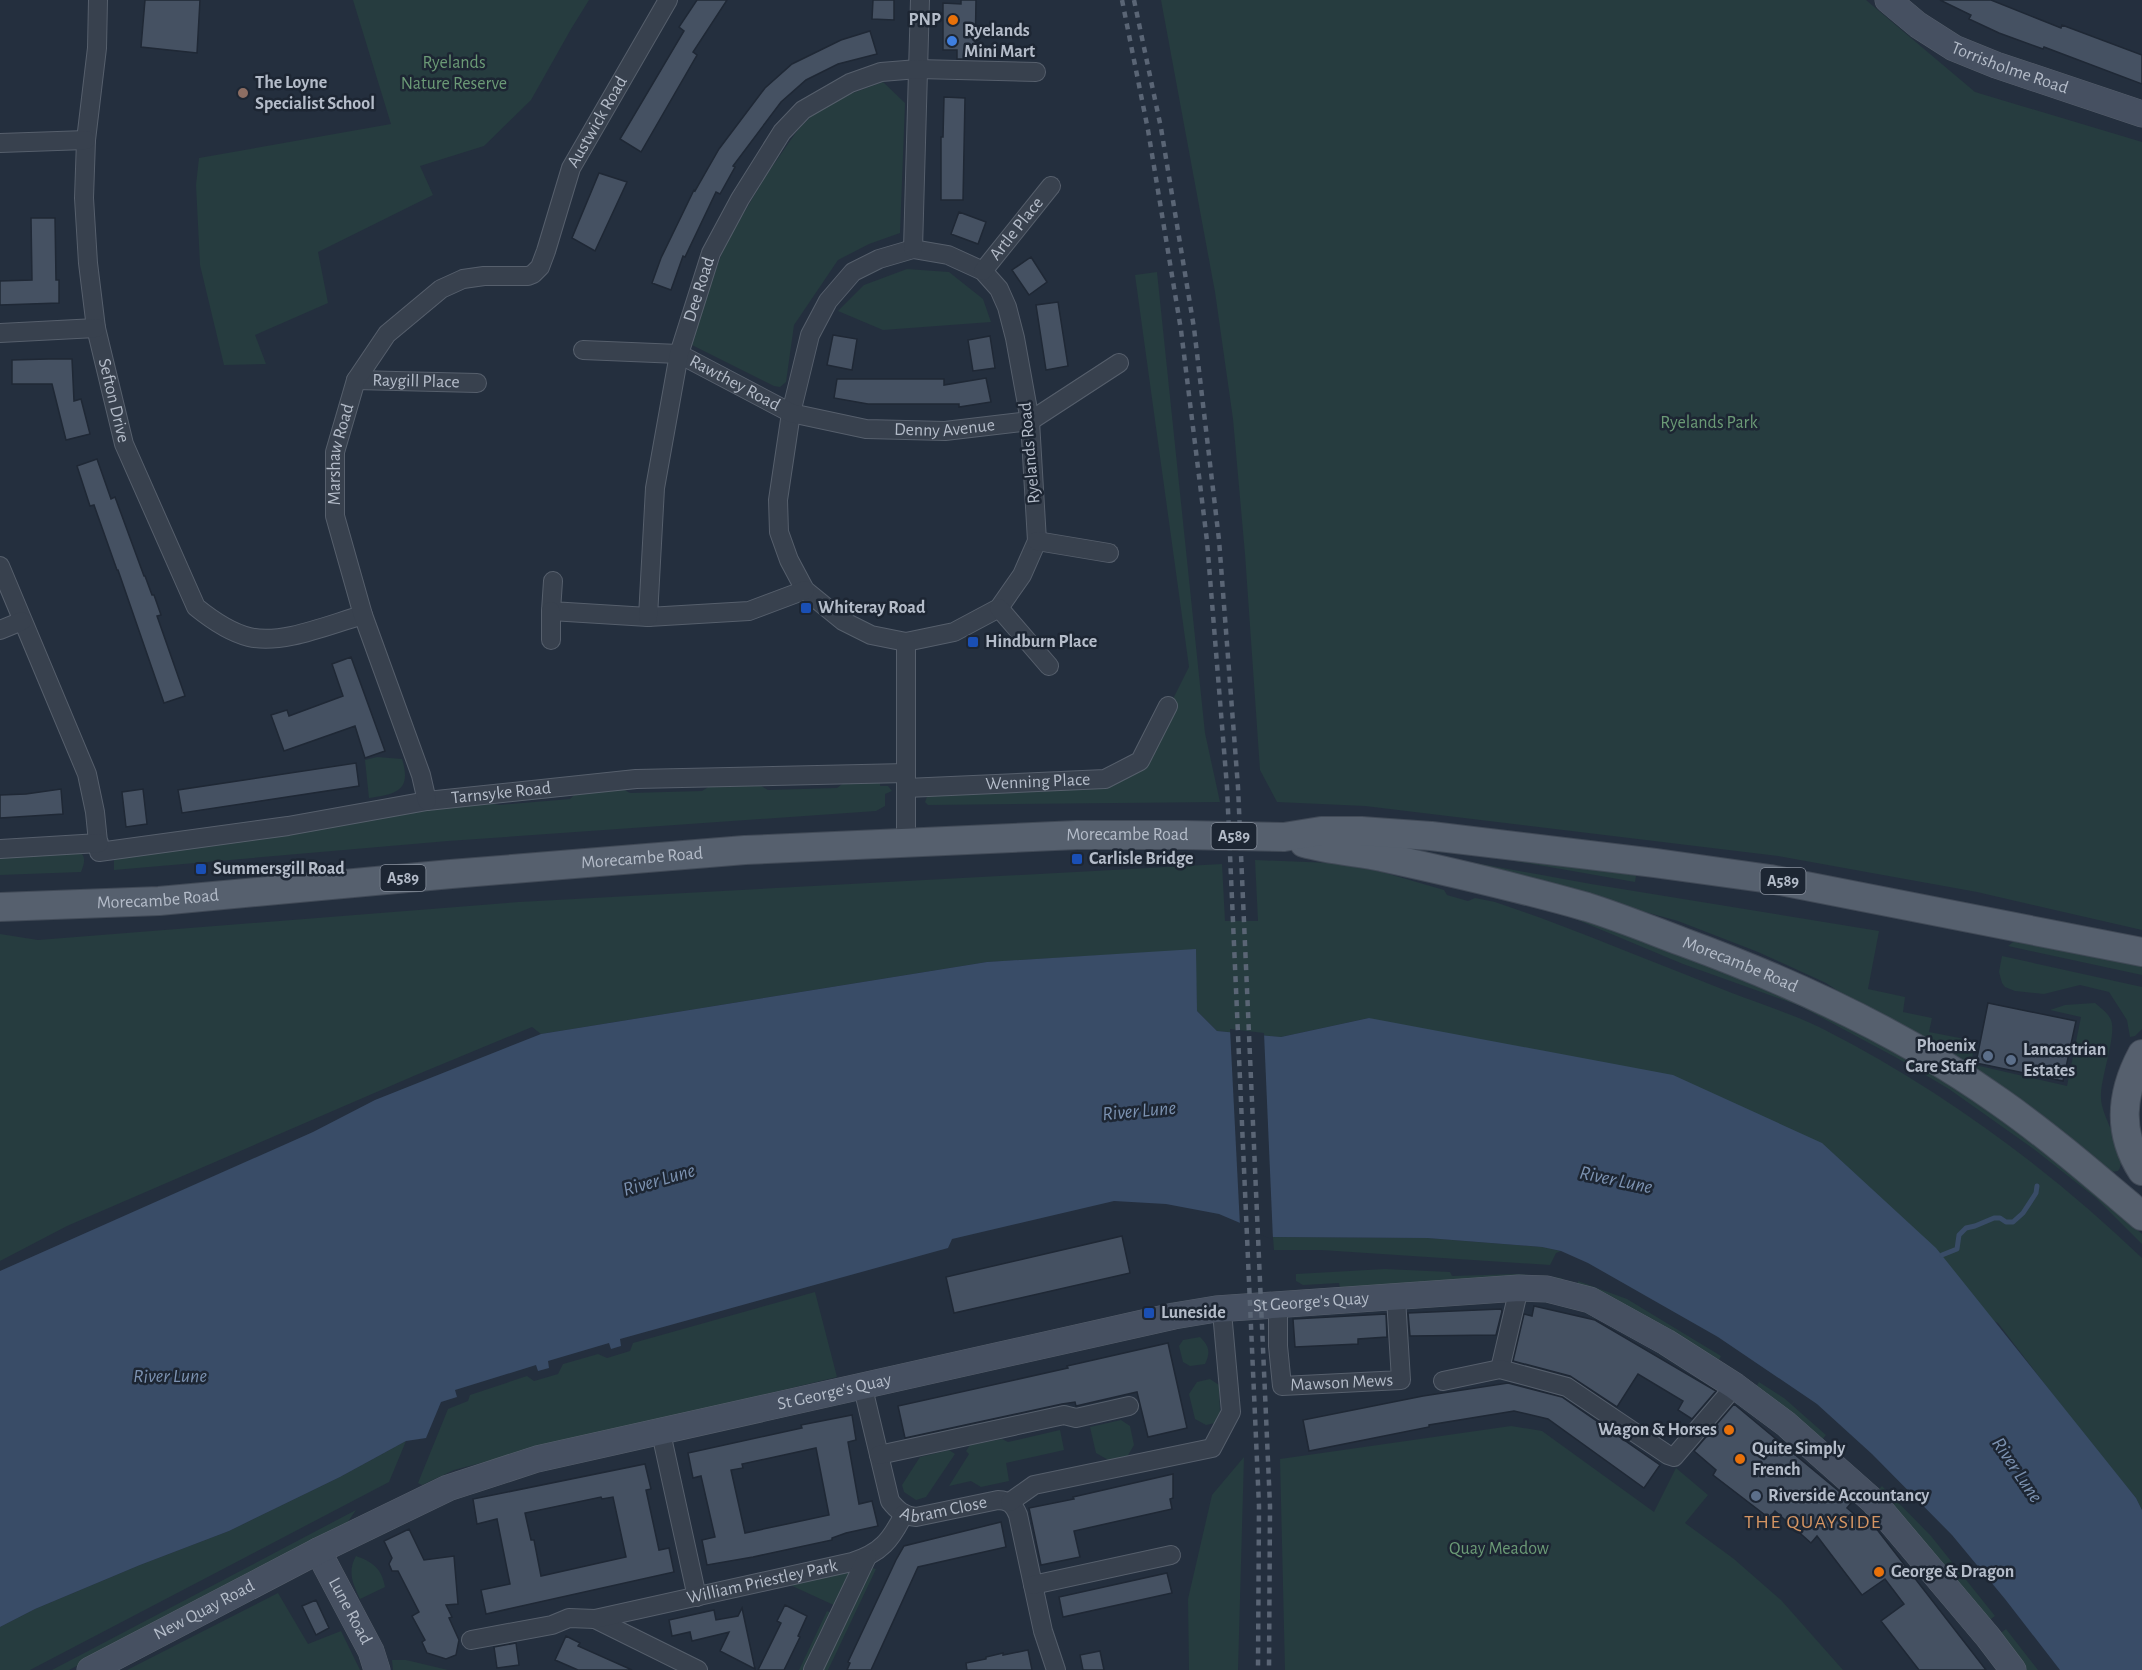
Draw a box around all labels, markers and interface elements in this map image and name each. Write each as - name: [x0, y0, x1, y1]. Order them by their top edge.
- place label: PNP: [909, 11, 941, 29]
- marker: PNP: [946, 13, 960, 27]
- place label: Ryelands Mini Mart: [964, 22, 1035, 61]
- marker: Ryelands Mini Mart: [945, 34, 959, 48]
- street label: Torrisholme Road: [1948, 39, 2070, 98]
- park label: Ryelands Nature Reserve: [401, 54, 507, 93]
- street label: Austwick Road: [564, 73, 631, 171]
- place label: The Loyne Specialist School: [255, 74, 375, 113]
- marker: The Loyne Specialist School: [236, 86, 250, 100]
- street label: Artle Place: [986, 194, 1047, 264]
- street label: Dee Road: [681, 255, 718, 324]
- street label: Rawthey Road: [686, 352, 783, 415]
- street label: Sefton Drive: [95, 357, 132, 445]
- street label: Raygill Place: [372, 371, 460, 392]
- street label: Ryelands Road: [1017, 401, 1043, 505]
- street label: Marshaw Road: [326, 402, 358, 505]
- park label: Ryelands Park: [1660, 414, 1758, 432]
- street label: Denny Avenue: [894, 416, 996, 440]
- place label: Whiteray Road: [818, 599, 926, 617]
- marker: Whiteray Road: [799, 601, 813, 615]
- place label: Hindburn Place: [985, 633, 1097, 651]
- marker: Hindburn Place: [966, 635, 980, 649]
- street label: Wenning Place: [985, 771, 1091, 793]
- street label: Tarnsyke Road: [450, 779, 552, 807]
- road number: A589: [1212, 823, 1256, 849]
- street label: Morecambe Road: [1066, 826, 1189, 844]
- street label: Morecambe Road: [580, 844, 704, 872]
- place label: Carlisle Bridge: [1089, 850, 1193, 868]
- marker: Carlisle Bridge: [1070, 852, 1084, 866]
- place label: Summersgill Road: [213, 860, 345, 878]
- marker: Summersgill Road: [194, 862, 208, 876]
- road number: A589: [380, 865, 426, 891]
- road number: A589: [1760, 868, 1806, 894]
- street label: Morecambe Road: [96, 887, 220, 912]
- street label: Morecambe Road: [1680, 934, 1800, 996]
- place label: Phoenix Care Staff: [1905, 1037, 1978, 1076]
- place label: Lancastrian Estates: [2023, 1041, 2106, 1080]
- marker: Phoenix Care Staff: [1981, 1049, 1995, 1063]
- marker: Lancastrian Estates: [2004, 1053, 2018, 1067]
- water label: River Lune: [1101, 1098, 1177, 1124]
- water label: River Lune: [621, 1160, 698, 1200]
- water label: River Lune: [1578, 1163, 1655, 1198]
- street label: St George's Quay: [1252, 1289, 1370, 1315]
- place label: Luneside: [1161, 1304, 1226, 1322]
- marker: Luneside: [1142, 1306, 1156, 1320]
- water label: River Lune: [133, 1366, 207, 1386]
- street label: St George's Quay: [776, 1371, 893, 1414]
- street label: Mawson Mews: [1290, 1371, 1394, 1395]
- place label: Wagon & Horses: [1598, 1421, 1717, 1439]
- marker: Wagon & Horses: [1722, 1423, 1736, 1437]
- water label: River Lune: [1988, 1434, 2046, 1507]
- place label: Quite Simply French: [1752, 1440, 1846, 1479]
- marker: Quite Simply French: [1733, 1452, 1747, 1466]
- place label: Riverside Accountancy: [1768, 1487, 1930, 1505]
- marker: Riverside Accountancy: [1749, 1489, 1763, 1503]
- street label: Abram Close: [897, 1493, 989, 1526]
- district label: THE QUAYSIDE: [1744, 1512, 1882, 1532]
- park label: Quay Meadow: [1449, 1540, 1549, 1558]
- street label: William Priestley Park: [685, 1556, 840, 1607]
- place label: George & Dragon: [1891, 1563, 2014, 1581]
- marker: George & Dragon: [1872, 1565, 1886, 1579]
- street label: Lune Road: [325, 1575, 375, 1648]
- street label: New Quay Road: [151, 1577, 258, 1644]

